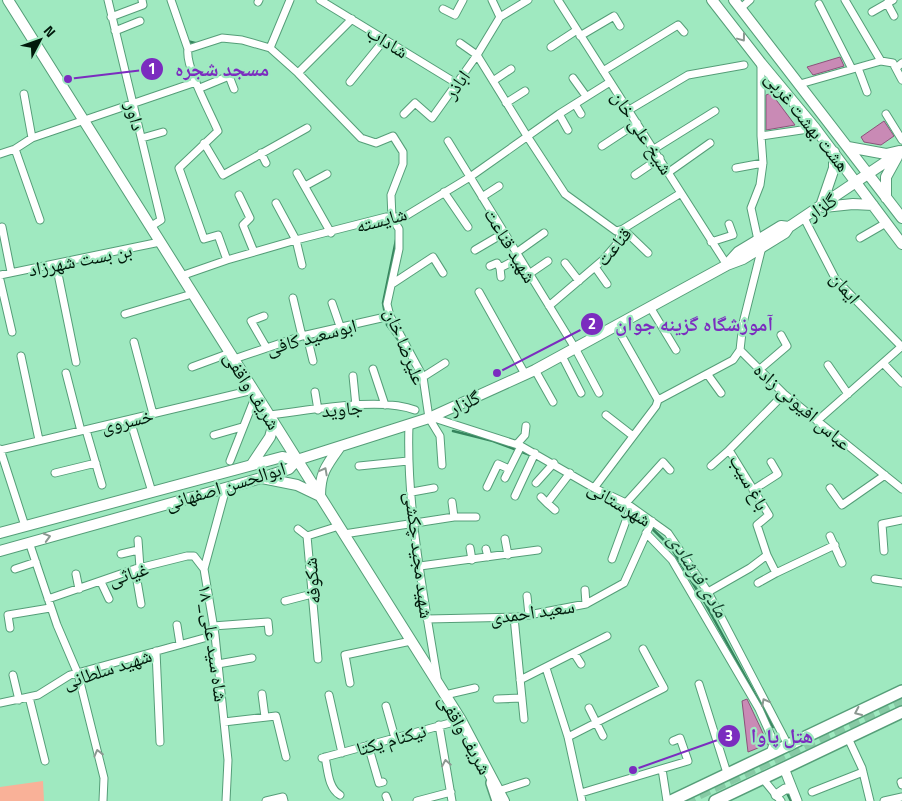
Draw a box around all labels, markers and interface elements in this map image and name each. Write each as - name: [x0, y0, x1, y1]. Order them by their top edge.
- north arrow: [15, 15, 65, 65]
- street label: شاداب: [362, 17, 414, 65]
- text: N: [39, 21, 61, 42]
- one-way arrow: [736, 32, 745, 42]
- callout: مسجد شجره: [140, 51, 279, 86]
- text: مسجد شجره: [175, 53, 269, 84]
- text: 1: [148, 57, 156, 80]
- street label: اباذر: [435, 63, 476, 105]
- street label: هشت بهشت غربی: [758, 64, 858, 178]
- street label: شیخ علی خان: [605, 84, 681, 180]
- street label: داور: [118, 97, 154, 134]
- street label: گلزار: [799, 185, 842, 228]
- street label: شایسته: [352, 198, 410, 240]
- street label: شهید قناعت: [477, 202, 545, 288]
- street label: قناعت: [588, 220, 638, 272]
- street label: بن بست شهرزاد: [26, 235, 134, 283]
- street label: ایمان: [824, 264, 868, 310]
- street label: علیرضا خان: [377, 303, 435, 389]
- callout: آموزشگاه گزینه جوان: [580, 306, 783, 341]
- text: آموزشگاه گزینه جوان: [615, 308, 773, 339]
- street label: ابوسعید کافی: [262, 310, 360, 362]
- text: 2: [588, 312, 596, 335]
- street label: شریف واقفی: [217, 345, 289, 435]
- street label: عباس افیونی زاده: [748, 355, 859, 457]
- street label: گلزار: [442, 382, 485, 422]
- street label: جاوید: [320, 392, 364, 424]
- street label: خسروی: [98, 400, 156, 440]
- street label: باغ سیب: [723, 448, 777, 516]
- street label: ابوالحسن اصفهانی: [161, 453, 289, 517]
- one-way arrow: [318, 467, 328, 476]
- street label: شهرستانی: [583, 473, 657, 533]
- street label: شهید مجید چکشی: [398, 490, 442, 620]
- water label: مادی فرشادی: [661, 527, 737, 623]
- one-way arrow: [42, 532, 51, 543]
- street label: غیاثی: [104, 553, 152, 593]
- street label: شکوفه: [295, 556, 327, 606]
- street label: ۱۸_شاه سید علی: [191, 582, 237, 704]
- street label: سعید احمدی: [488, 591, 576, 631]
- street label: شهید سلطانی: [59, 640, 155, 696]
- street label: شریف واقفی: [432, 688, 500, 780]
- one-way arrow: [761, 698, 771, 707]
- one-way arrow: [854, 706, 863, 716]
- street label: نیکنام یکتا: [353, 715, 429, 763]
- callout: هتل پاوا: [716, 719, 824, 754]
- text: هتل پاوا: [751, 720, 813, 751]
- text: 3: [725, 724, 733, 747]
- one-way arrow: [93, 750, 103, 758]
- one-way arrow: [441, 759, 451, 768]

